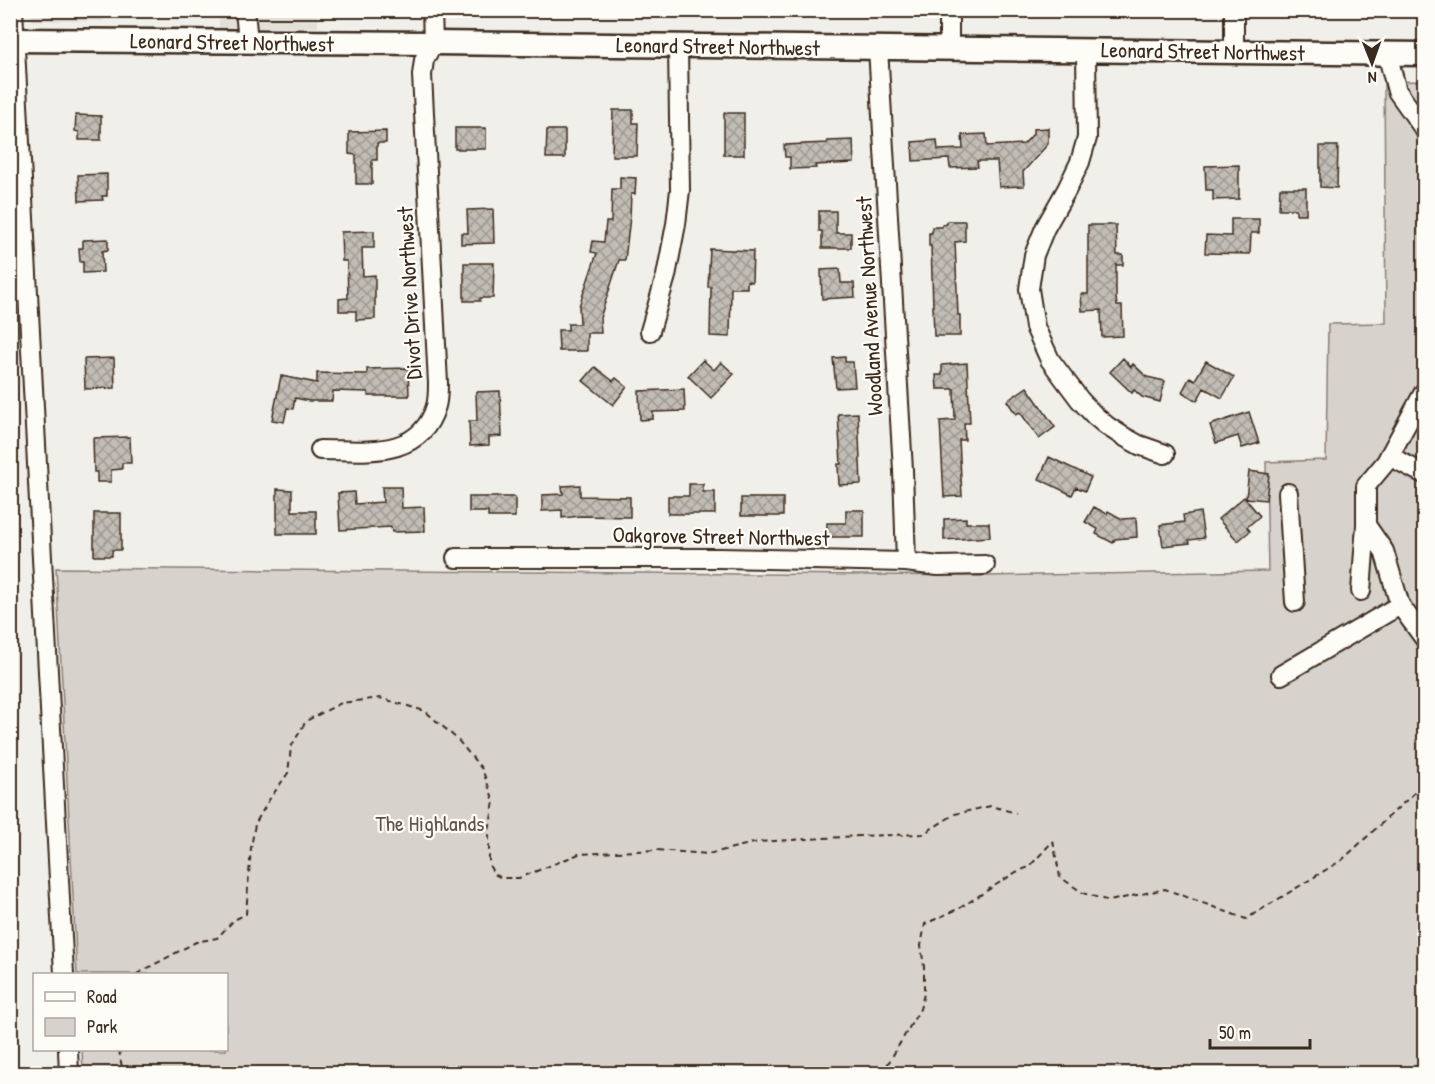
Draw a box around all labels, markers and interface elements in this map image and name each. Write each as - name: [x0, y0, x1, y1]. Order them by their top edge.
- street label: Leonard Street Northwest: [130, 25, 334, 59]
- street label: Leonard Street Northwest: [616, 29, 820, 63]
- north arrow: [1342, 33, 1402, 93]
- street label: Leonard Street Northwest: [1101, 34, 1305, 68]
- text: N: [1367, 67, 1377, 89]
- street label: Woodland Avenue Northwest: [848, 195, 890, 416]
- street label: Divot Drive Northwest: [389, 205, 429, 380]
- street label: Oakgrove Street Northwest: [612, 519, 830, 553]
- park label: The Highlands: [375, 808, 485, 838]
- legend: [33, 973, 228, 1051]
- text: Road: [87, 984, 117, 1009]
- scale bar: [1210, 1012, 1310, 1050]
- text: Park: [87, 1014, 118, 1039]
- text: 50 m: [1219, 1020, 1251, 1045]

